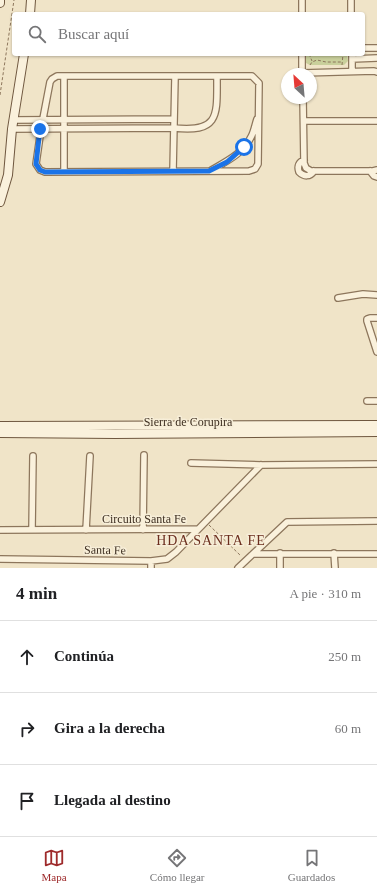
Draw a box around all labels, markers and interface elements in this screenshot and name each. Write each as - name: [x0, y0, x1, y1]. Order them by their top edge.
- search box: [12, 12, 365, 56]
- icon: search: [26, 23, 48, 45]
- text: Buscar aquí: [58, 26, 129, 42]
- north arrow: [281, 68, 317, 104]
- route end: [31, 120, 49, 138]
- route start: [235, 138, 253, 156]
- street label: Sierra de Corupira: [144, 415, 233, 429]
- street label: Circuito Santa Fe: [102, 512, 186, 526]
- district label: HDA SANTA FE: [156, 533, 266, 548]
- street label: Santa Fe: [84, 543, 126, 557]
- text: 4 min: [16, 584, 57, 603]
- text: A pie · 310 m: [290, 586, 361, 601]
- icon: ahead: [16, 646, 38, 668]
- text: Continúa: [54, 648, 114, 664]
- text: 250 m: [328, 649, 361, 664]
- icon: right: [16, 718, 38, 740]
- text: Gira a la derecha: [54, 720, 165, 736]
- text: 60 m: [335, 721, 361, 736]
- icon: arrive: [16, 790, 38, 812]
- text: Llegada al destino: [54, 792, 171, 808]
- tab: Mapa: [42, 847, 67, 883]
- tab: Cómo llegar: [150, 847, 205, 883]
- tab: Guardados: [288, 847, 335, 883]

